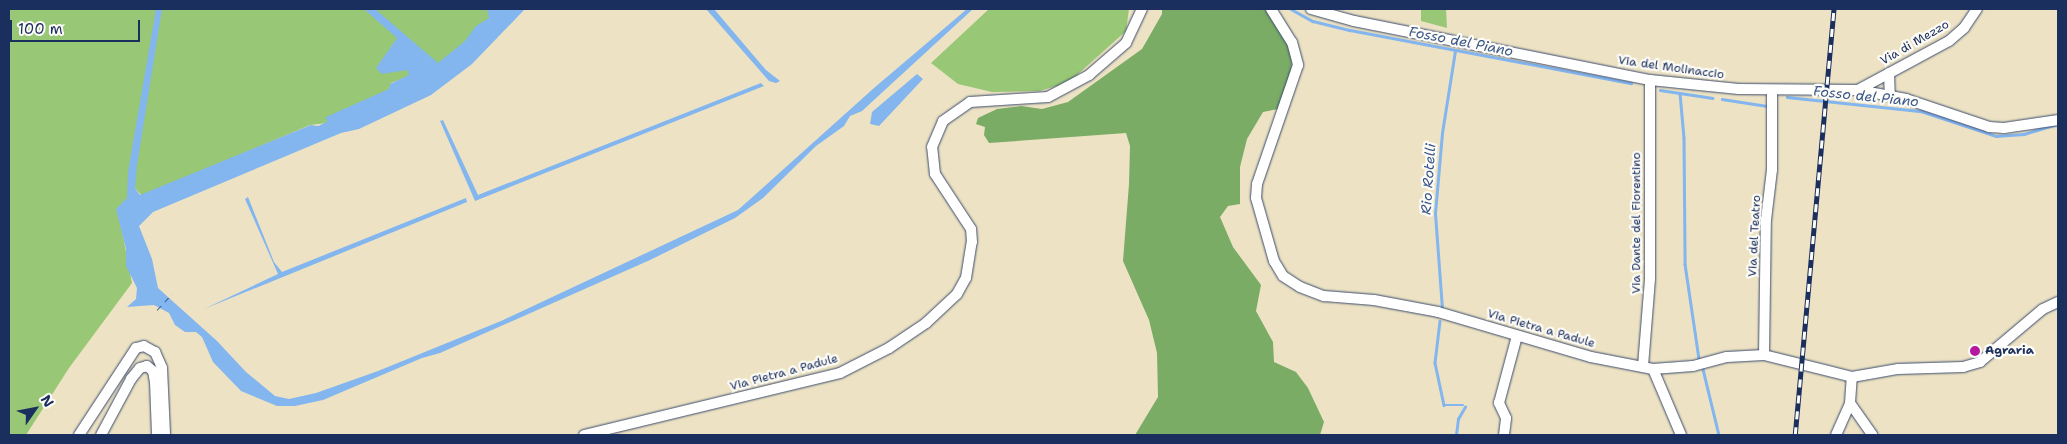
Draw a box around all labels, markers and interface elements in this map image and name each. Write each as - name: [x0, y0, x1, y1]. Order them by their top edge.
- scale bar: [12, 10, 142, 42]
- street label: Via di Mezzo: [1878, 18, 1952, 68]
- text: 100 m: [18, 19, 63, 39]
- water label: Fosso del Piano: [1407, 23, 1515, 59]
- street label: Via del Molinaccio: [1617, 53, 1725, 83]
- water label: Fosso del Piano: [1812, 82, 1920, 110]
- water label: Rio Rotelli: [1417, 143, 1439, 215]
- street label: Via Dante del Fiorentino: [1630, 152, 1644, 294]
- street label: Via del Teatro: [1746, 195, 1764, 277]
- street label: Via Pietra a Padule: [1486, 307, 1596, 351]
- place label: Agraria: [1985, 344, 2034, 358]
- marker: Agraria: [1969, 345, 1981, 357]
- street label: Via Pietra a Padule: [728, 352, 840, 394]
- north arrow: [10, 384, 60, 434]
- text: N: [37, 391, 58, 410]

